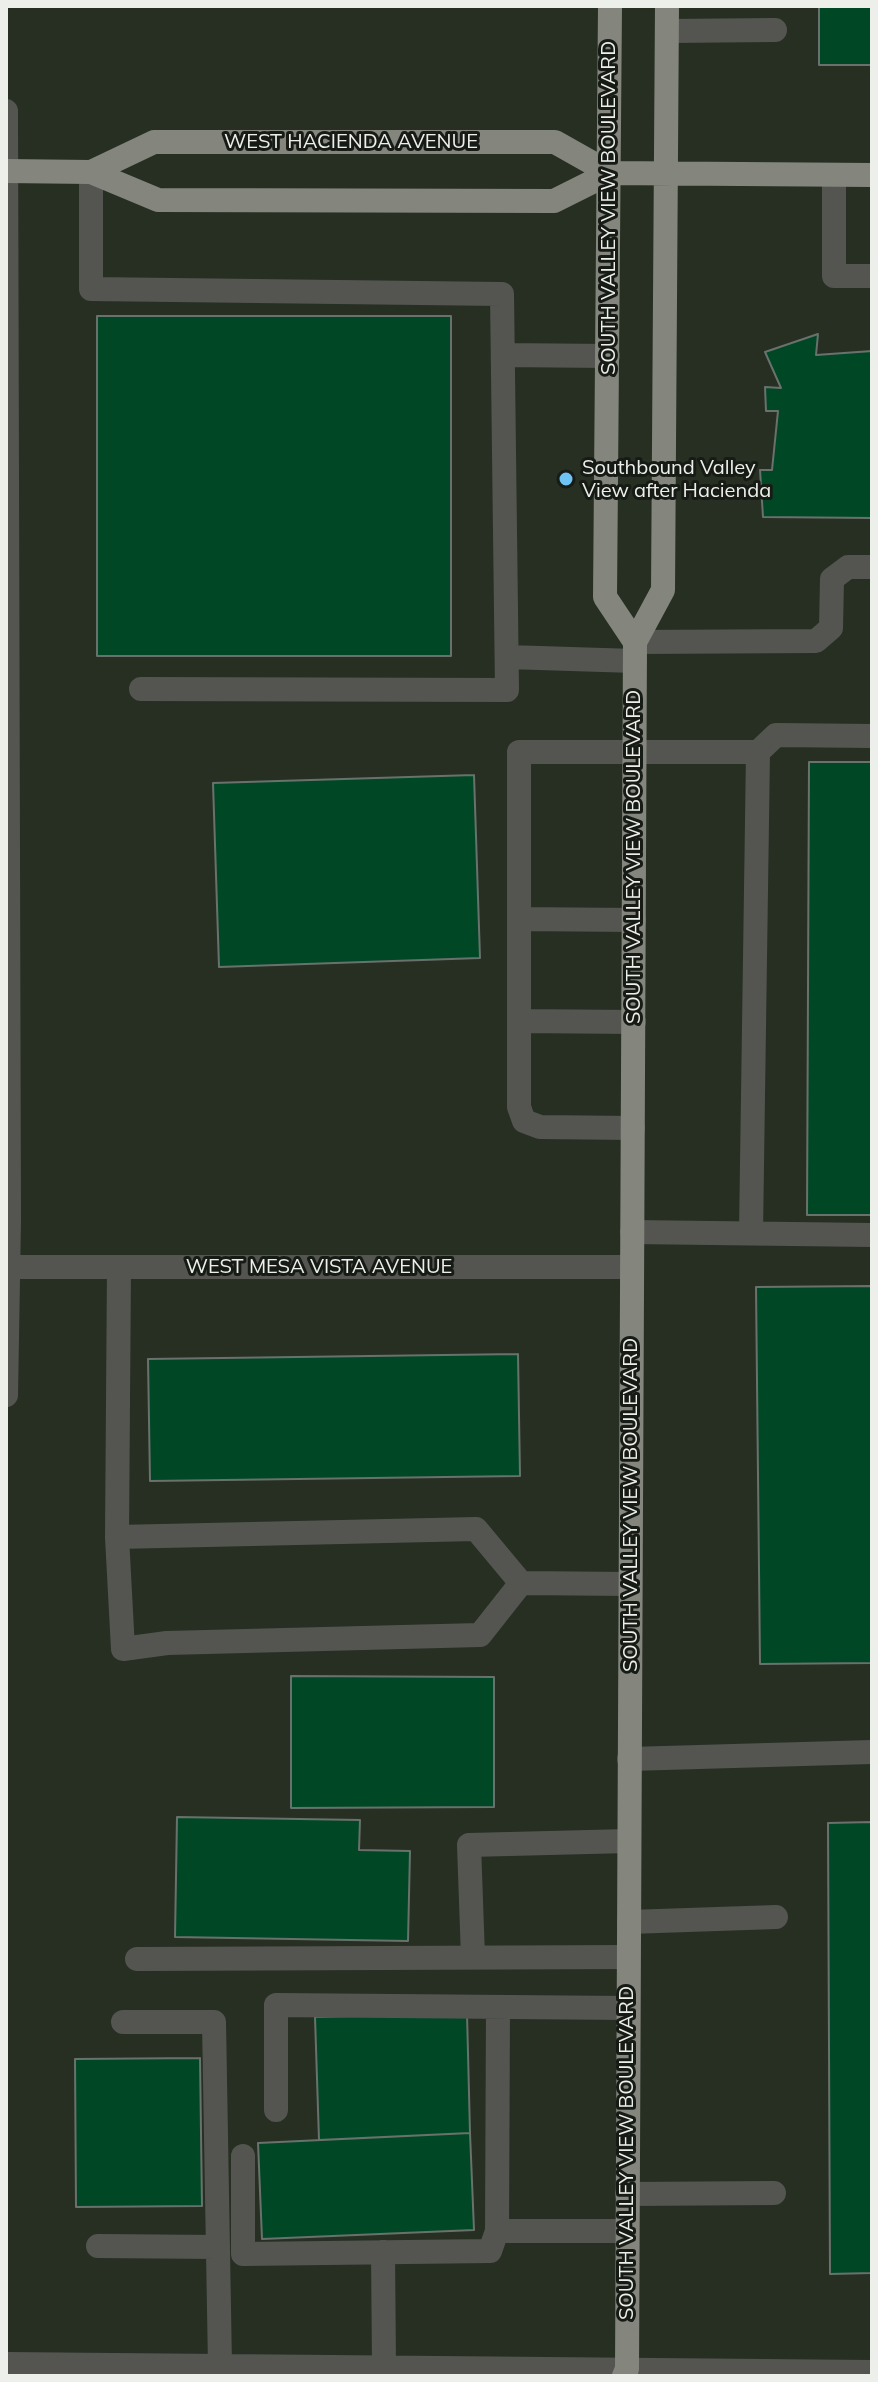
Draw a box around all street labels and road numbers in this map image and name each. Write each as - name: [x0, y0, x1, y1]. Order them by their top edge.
- street label: SOUTH VALLEY VIEW BOULEVARD: [597, 41, 621, 375]
- street label: WEST HACIENDA AVENUE: [224, 130, 478, 154]
- street label: SOUTH VALLEY VIEW BOULEVARD: [622, 690, 646, 1024]
- street label: WEST MESA VISTA AVENUE: [186, 1255, 452, 1279]
- street label: SOUTH VALLEY VIEW BOULEVARD: [619, 1338, 643, 1672]
- street label: SOUTH VALLEY VIEW BOULEVARD: [615, 1986, 639, 2320]

